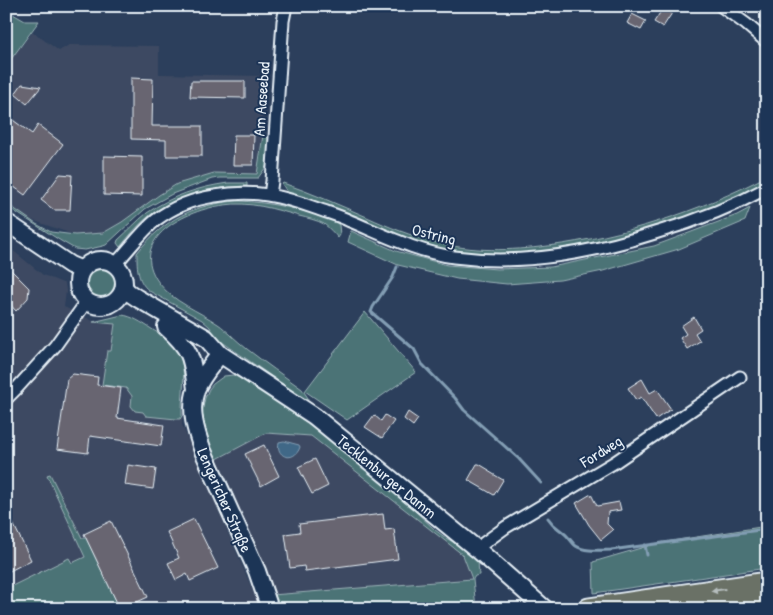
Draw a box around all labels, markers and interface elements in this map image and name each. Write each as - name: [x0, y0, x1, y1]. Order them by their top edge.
- street label: Am Aaseebad: [247, 61, 275, 137]
- street label: Ostring: [410, 218, 458, 250]
- street label: Tecklenburger Damm: [332, 429, 442, 523]
- street label: Fordweg: [575, 430, 626, 473]
- street label: Lengericher Straße: [192, 444, 258, 556]
- one-way arrow: [710, 586, 726, 594]

